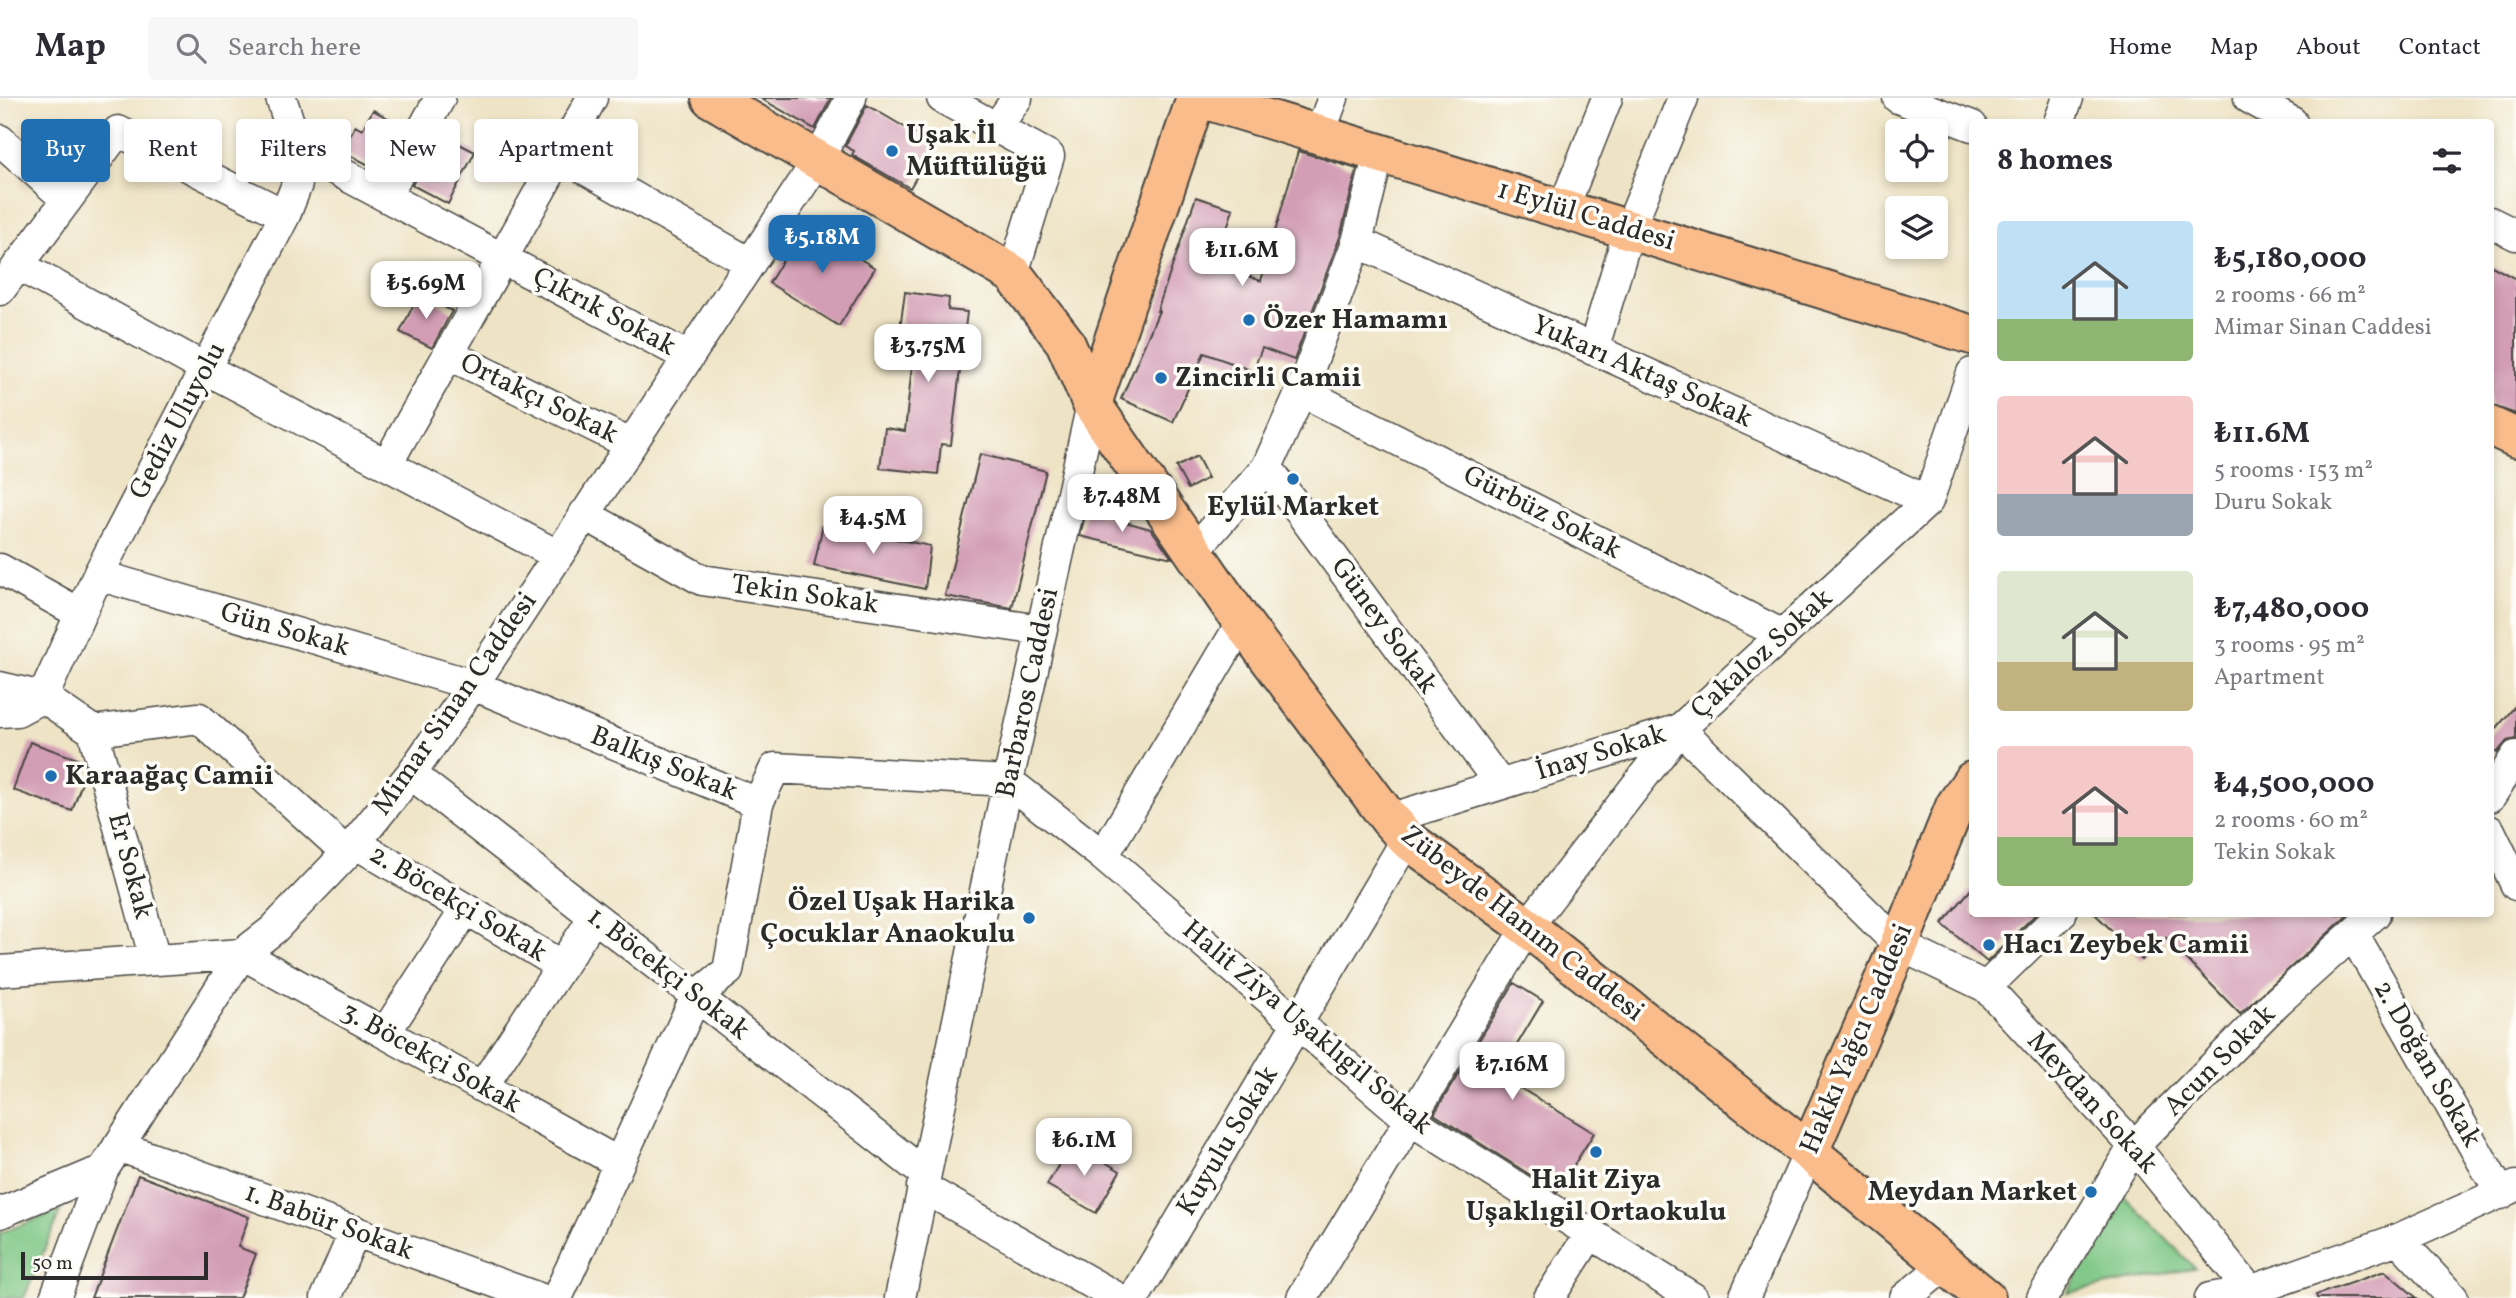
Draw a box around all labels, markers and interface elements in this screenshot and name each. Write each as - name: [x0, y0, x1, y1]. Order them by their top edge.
- search box: [148, 17, 638, 80]
- text: Map: [35, 25, 106, 71]
- icon: search: [172, 29, 210, 67]
- text: Search here: [228, 30, 361, 66]
- text: Home: [2108, 31, 2172, 65]
- text: Map: [2210, 31, 2258, 65]
- text: About: [2296, 31, 2361, 65]
- text: Contact: [2399, 31, 2481, 65]
- place label: Uşak İl Müftülüğü: [906, 116, 1047, 187]
- chip: Buy: [21, 119, 110, 182]
- chip: Rent: [124, 119, 222, 182]
- chip: Filters: [236, 119, 351, 182]
- chip: New: [365, 119, 460, 182]
- chip: Apartment: [474, 119, 638, 182]
- map controls: [1885, 119, 1948, 259]
- button: locate: [1885, 119, 1948, 182]
- text: 8 homes: [1997, 140, 2113, 182]
- icon: filters: [2428, 142, 2466, 180]
- marker: Uşak İl Müftülüğü: [884, 143, 900, 159]
- street label: 1 Eylül Caddesi: [1492, 170, 1680, 262]
- button: layers: [1885, 196, 1948, 259]
- pin: ₺5.18M: [765, 216, 879, 275]
- text: ₺5.18M: [784, 222, 860, 254]
- pin: ₺11.6M: [1185, 228, 1299, 288]
- text: ₺11.6M: [1205, 235, 1279, 267]
- text: ₺5,180,000: [2214, 238, 2366, 280]
- icon: home: [2053, 249, 2137, 333]
- street label: Çıkrık Sokak: [525, 258, 683, 366]
- pin: ₺5.69M: [369, 262, 483, 321]
- text: ₺5.69M: [387, 268, 465, 300]
- text: 2 rooms · 66 m²: [2214, 280, 2366, 312]
- place label: Özer Hamamı: [1263, 301, 1448, 340]
- street label: Yukarı Aktaş Sokak: [1525, 306, 1759, 438]
- marker: Özer Hamamı: [1241, 312, 1257, 328]
- text: Mimar Sinan Caddesi: [2214, 312, 2432, 344]
- pin: ₺3.75M: [871, 324, 985, 384]
- text: ₺3.75M: [890, 331, 966, 363]
- street label: Gediz Uluyolu: [120, 335, 236, 507]
- street label: Ortakçı Sokak: [453, 344, 625, 454]
- place label: Zincirli Camii: [1175, 359, 1361, 398]
- marker: Zincirli Camii: [1153, 370, 1169, 386]
- text: ₺11.6M: [2214, 413, 2310, 455]
- icon: home: [2053, 424, 2137, 508]
- text: 5 rooms · 153 m²: [2214, 455, 2373, 487]
- street label: Gürbüz Sokak: [1456, 456, 1628, 570]
- marker: Eylül Market: [1285, 471, 1301, 487]
- pin: ₺7.48M: [1065, 474, 1179, 534]
- text: ₺7.48M: [1083, 481, 1161, 513]
- text: Duru Sokak: [2214, 487, 2332, 519]
- place label: Eylül Market: [1207, 488, 1379, 527]
- pin: ₺4.5M: [824, 496, 922, 556]
- text: ₺4.5M: [839, 503, 907, 535]
- street label: Güney Sokak: [1321, 550, 1447, 702]
- street label: Tekin Sokak: [729, 565, 881, 625]
- street label: Çakaloz Sokak: [1682, 580, 1842, 728]
- street label: Mimar Sinan Caddesi: [363, 584, 547, 824]
- street label: Barbaros Caddesi: [987, 584, 1069, 802]
- text: ₺7,480,000: [2214, 588, 2369, 630]
- street label: Gün Sokak: [216, 593, 354, 667]
- icon: home: [2053, 599, 2137, 683]
- text: 3 rooms · 95 m²: [2214, 630, 2365, 662]
- text: Apartment: [2214, 662, 2325, 694]
- street label: İnay Sokak: [1531, 715, 1671, 791]
- street label: Balkış Sokak: [585, 717, 743, 811]
- place label: Karaağaç Camii: [65, 757, 274, 796]
- text: ₺4,500,000: [2214, 763, 2374, 805]
- marker: Karaağaç Camii: [43, 768, 59, 784]
- icon: home: [2053, 774, 2137, 858]
- text: 2 rooms · 60 m²: [2214, 805, 2368, 837]
- street label: Er Sokak: [97, 808, 163, 924]
- street label: Zübeyde Hanım Caddesi: [1392, 816, 1652, 1032]
- street label: 2. Böcekçi Sokak: [362, 835, 554, 973]
- text: Tekin Sokak: [2214, 837, 2336, 869]
- place label: Özel Uşak Harika Çocuklar Anaokulu: [760, 883, 1015, 954]
- street label: 1. Böcekçi Sokak: [578, 898, 758, 1050]
- marker: Özel Uşak Harika Çocuklar Anaokulu: [1021, 910, 1037, 926]
- street label: Halit Ziya Uşaklıgil Sokak: [1173, 911, 1441, 1145]
- street label: Hakkı Yağcı Caddesi: [1791, 918, 1923, 1160]
- place label: Hacı Zeybek Camii: [2003, 926, 2249, 965]
- marker: Hacı Zeybek Camii: [1981, 937, 1997, 953]
- street label: 2. Doğan Sokak: [2363, 973, 2491, 1155]
- street label: 3. Böcekçi Sokak: [334, 992, 528, 1124]
- street label: Acun Sokak: [2155, 996, 2285, 1126]
- street label: Meydan Sokak: [2017, 1023, 2167, 1183]
- pin: ₺7.16M: [1455, 1042, 1569, 1102]
- text: ₺7.16M: [1476, 1049, 1548, 1081]
- street label: Kuyulu Sokak: [1168, 1058, 1288, 1224]
- pin: ₺6.1M: [1035, 1118, 1133, 1178]
- text: ₺6.1M: [1052, 1125, 1116, 1157]
- marker: Halit Ziya Uşaklıgil Ortaokulu: [1588, 1144, 1604, 1160]
- place label: Halit Ziya Uşaklıgil Ortaokulu: [1466, 1161, 1726, 1232]
- street label: 1. Babür Sokak: [239, 1173, 419, 1271]
- place label: Meydan Market: [1868, 1173, 2077, 1212]
- marker: Meydan Market: [2083, 1184, 2099, 1200]
- scale bar: [21, 1249, 208, 1281]
- text: 50 m: [32, 1251, 73, 1277]

